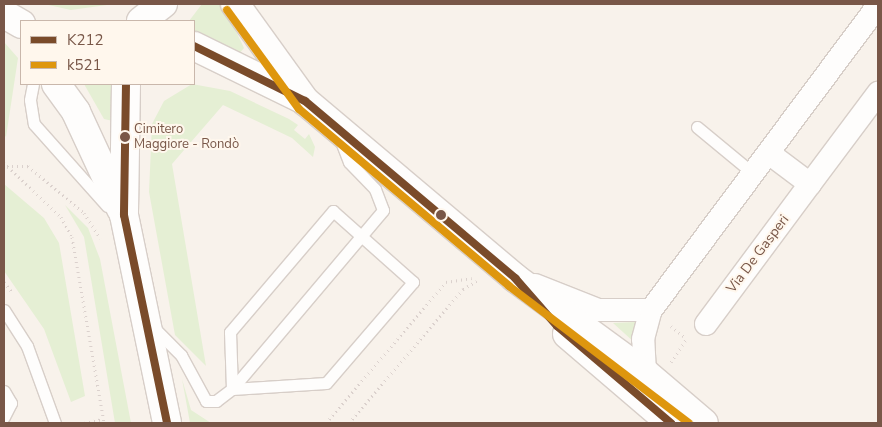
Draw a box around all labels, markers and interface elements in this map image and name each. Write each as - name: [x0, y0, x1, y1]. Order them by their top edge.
- legend: [20, 20, 195, 85]
- text: K212: [67, 30, 103, 50]
- text: k521: [67, 55, 102, 75]
- place label: Cimitero Maggiore - Rondò: [134, 122, 239, 153]
- marker: Cimitero Maggiore - Rondò: [120, 132, 130, 142]
- unlabelled marker: [436, 210, 446, 220]
- street label: Via De Gasperi: [723, 212, 793, 296]

